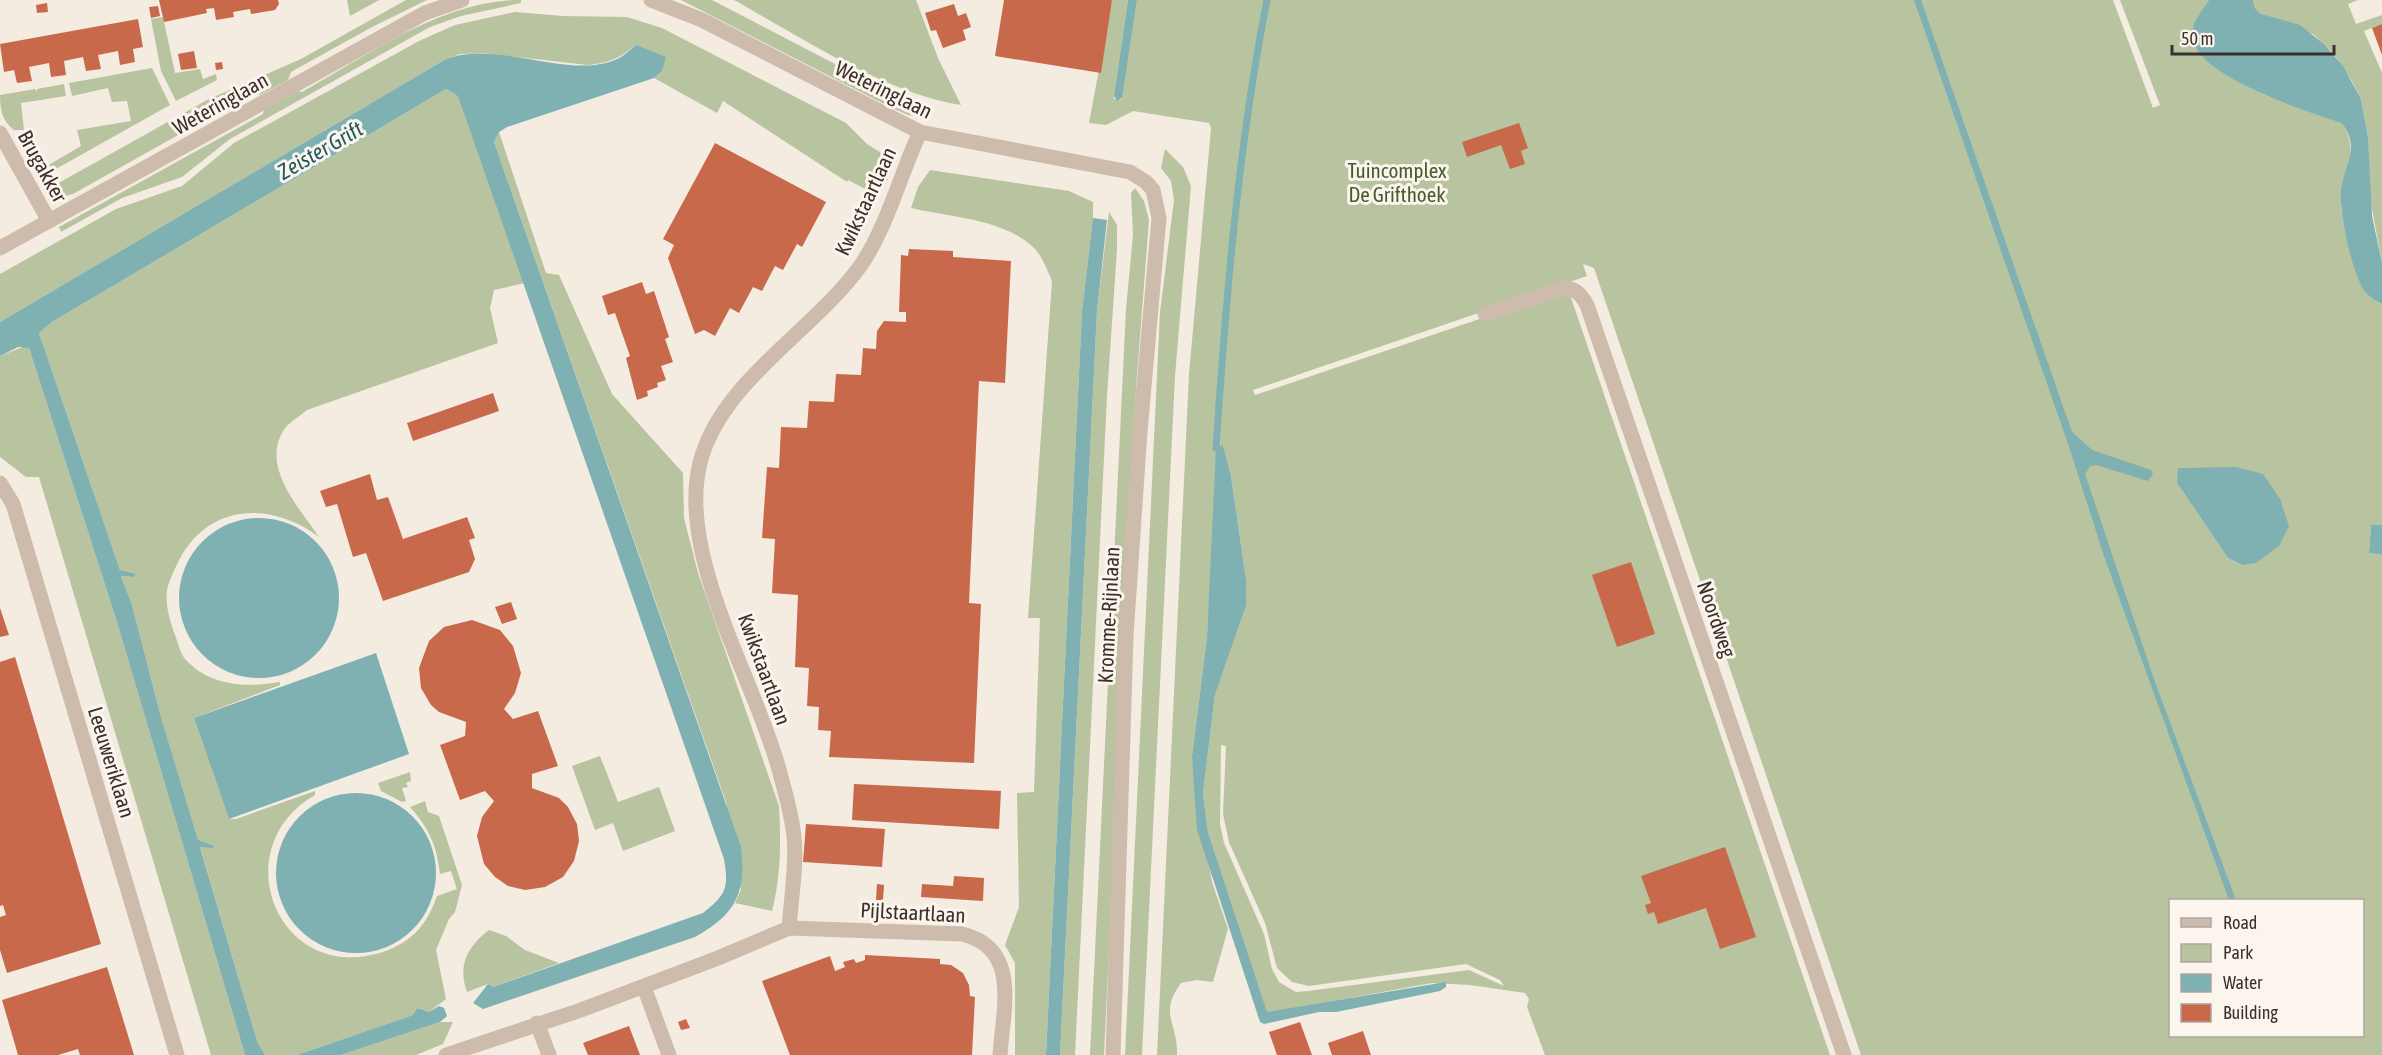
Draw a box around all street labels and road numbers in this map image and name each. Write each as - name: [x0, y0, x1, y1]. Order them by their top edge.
- street label: Weteringlaan: [832, 55, 936, 123]
- street label: Weteringlaan: [168, 67, 272, 139]
- street label: Brugakker: [13, 126, 73, 207]
- street label: Kwikstaartlaan: [829, 143, 901, 259]
- street label: Kromme-Rijnlaan: [1092, 546, 1124, 684]
- street label: Noordweg: [1693, 578, 1741, 660]
- street label: Kwikstaartlaan: [734, 610, 796, 728]
- street label: Leeuweriklaan: [84, 704, 140, 820]
- street label: Pijlstaartlaan: [860, 897, 966, 927]

